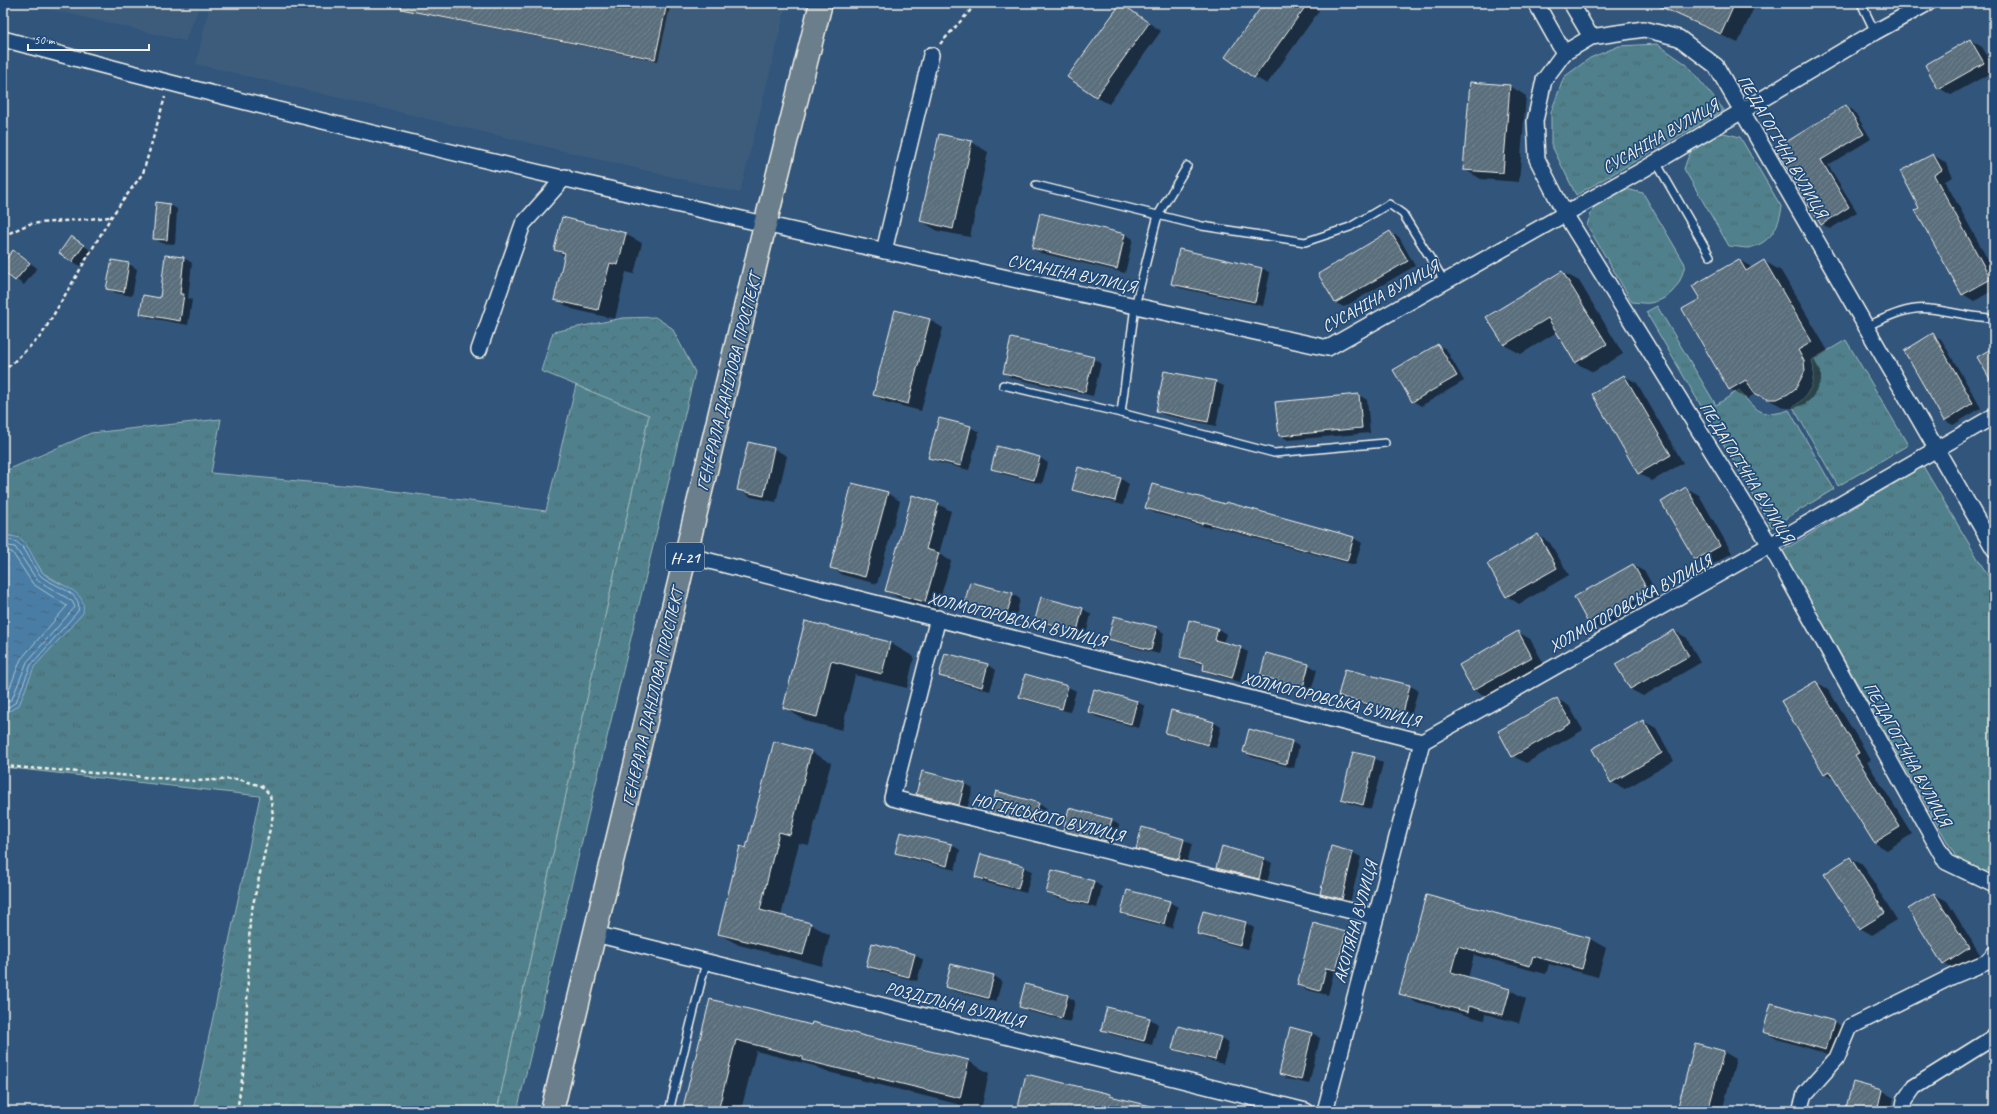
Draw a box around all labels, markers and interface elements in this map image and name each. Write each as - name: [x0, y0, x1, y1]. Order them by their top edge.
- scale bar: [28, 26, 149, 52]
- text: 50 m: [34, 32, 56, 48]
- street label: ПЕДАГОГІЧНА ВУЛИЦЯ: [1733, 71, 1833, 224]
- street label: СУСАНІНА ВУЛИЦЯ: [1599, 93, 1724, 178]
- street label: СУСАНІНА ВУЛИЦЯ: [1006, 250, 1140, 298]
- street label: СУСАНІНА ВУЛИЦЯ: [1318, 254, 1445, 337]
- street label: ГЕНЕРАЛА ДАНІЛОВА ПРОСПЕКТ: [691, 267, 767, 493]
- street label: ПЕДАГОГІЧНА ВУЛИЦЯ: [1695, 398, 1800, 548]
- road number: Н-21: [666, 543, 704, 571]
- street label: ХОЛМОГОРОВСЬКА ВУЛИЦЯ: [1545, 549, 1717, 657]
- street label: ГЕНЕРАЛА ДАНІЛОВА ПРОСПЕКТ: [617, 582, 689, 808]
- street label: ХОЛМОГОРОВСЬКА ВУЛИЦЯ: [926, 587, 1110, 652]
- street label: ХОЛМОГОРОВСЬКА ВУЛИЦЯ: [1240, 667, 1424, 732]
- street label: ПЕДАГОГІЧНА ВУЛИЦЯ: [1859, 679, 1957, 832]
- street label: НОГІНСЬКОГО ВУЛИЦЯ: [970, 788, 1128, 847]
- street label: АКОПЯНА ВУЛИЦЯ: [1329, 856, 1383, 985]
- street label: РОЗДІЛЬНА ВУЛИЦЯ: [883, 977, 1029, 1033]

